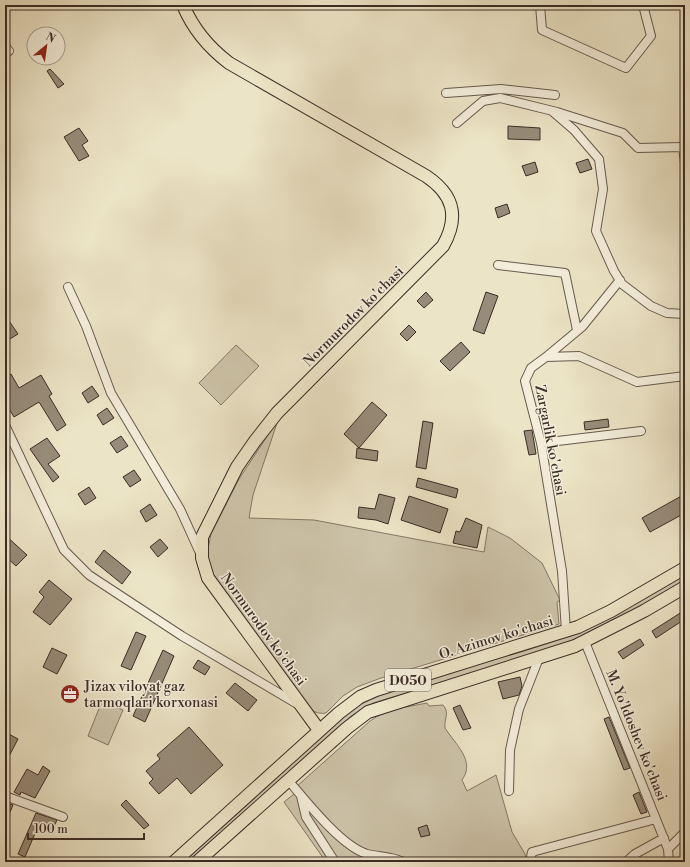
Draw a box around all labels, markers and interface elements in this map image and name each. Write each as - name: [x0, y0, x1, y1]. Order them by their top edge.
- north arrow: [26, 26, 66, 66]
- text: N: [43, 30, 58, 47]
- street label: Normurodov ko'chasi: [300, 262, 408, 371]
- street label: Zargarlik ko'chasi: [530, 383, 570, 498]
- street label: Normurodov ko'chasi: [216, 570, 310, 690]
- street label: O. Azimov ko'chasi: [437, 612, 556, 664]
- street label: M. Yo'ldoshev ko'chasi: [601, 667, 671, 804]
- road number: D050: [385, 669, 431, 691]
- place label: Jizax viloyat gaz tarmoqlari korxonasi: [83, 678, 219, 712]
- office icon: Jizax viloyat gaz tarmoqlari korxonasi: [59, 683, 81, 705]
- scale bar: [28, 815, 144, 841]
- text: 100 m: [34, 822, 68, 837]

